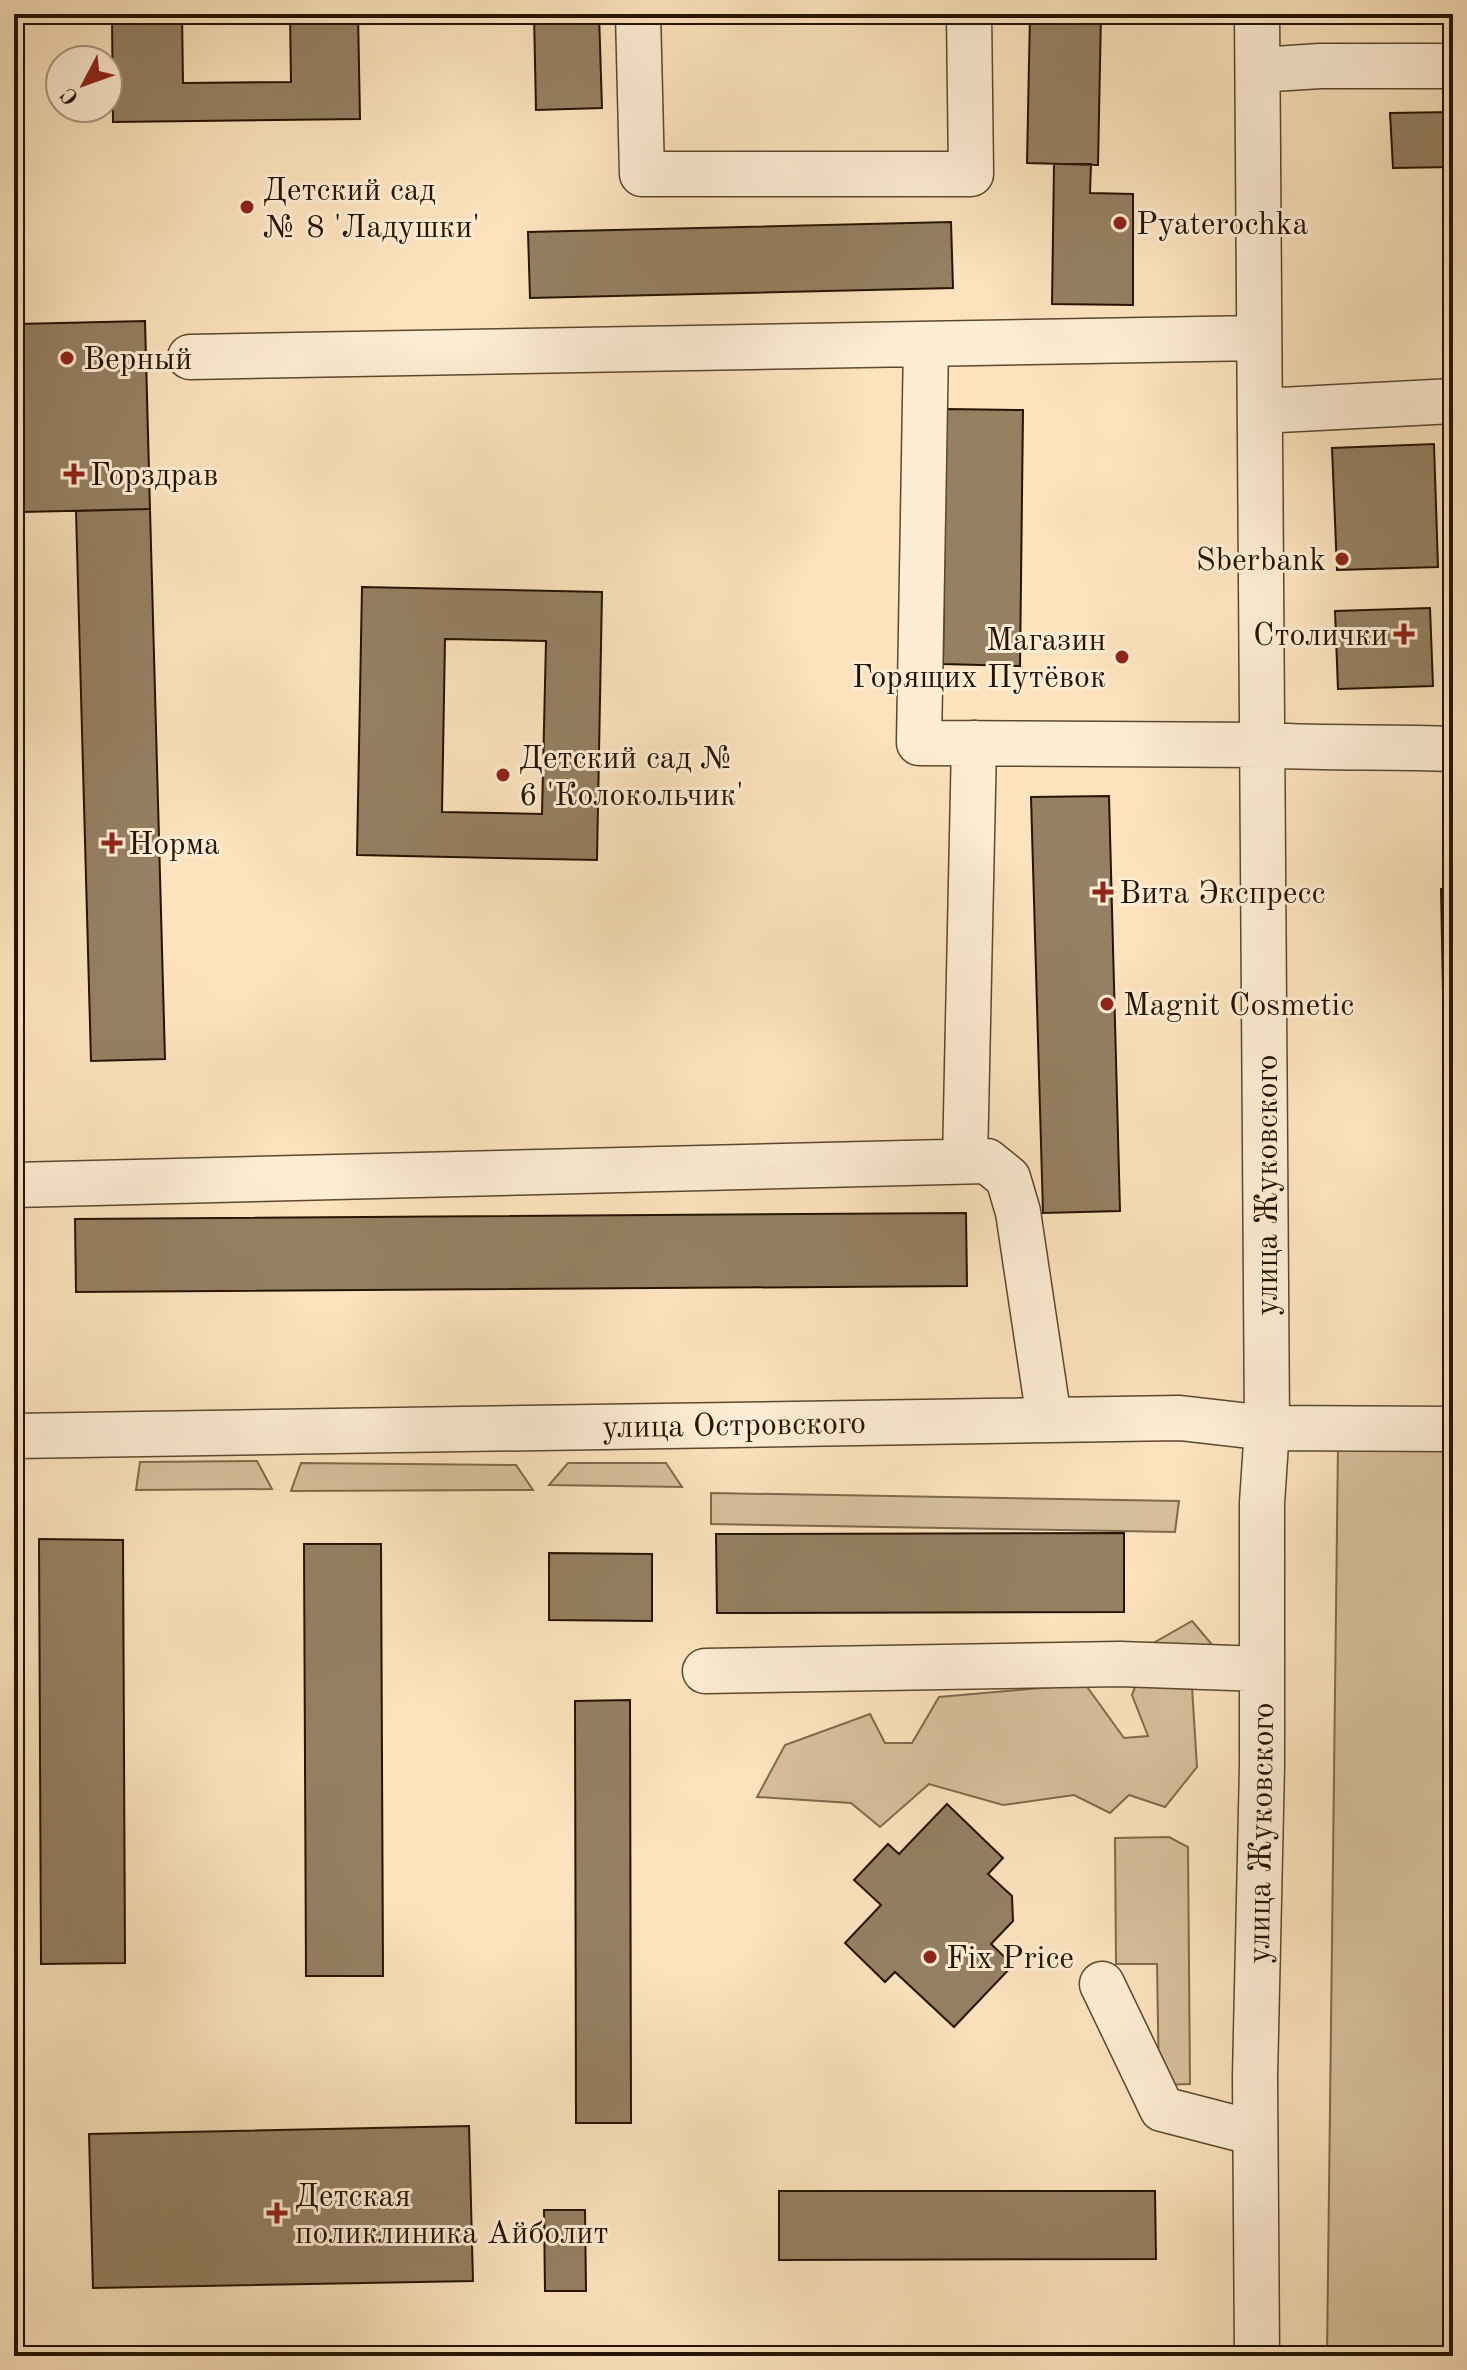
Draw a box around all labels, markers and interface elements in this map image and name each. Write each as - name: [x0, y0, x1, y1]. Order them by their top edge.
- north arrow: [44, 44, 124, 124]
- text: С: [57, 83, 83, 109]
- place label: Детский сад № 8 'Ладушки': [263, 176, 480, 245]
- marker: Детский сад № 8 'Ладушки': [238, 198, 256, 216]
- place label: Pyaterochka: [1136, 210, 1308, 242]
- marker: Pyaterochka: [1111, 214, 1129, 232]
- place label: Верный: [83, 345, 192, 377]
- marker: Верный: [58, 349, 76, 367]
- place label: Горздрав: [90, 461, 218, 493]
- marker: Горздрав: [65, 465, 83, 483]
- place label: Sberbank: [1196, 546, 1326, 578]
- marker: Sberbank: [1333, 550, 1351, 568]
- place label: Столички: [1253, 621, 1388, 653]
- marker: Столички: [1395, 625, 1413, 643]
- place label: Магазин Горящих Путёвок: [852, 626, 1106, 695]
- marker: Магазин Горящих Путёвок: [1113, 648, 1131, 666]
- place label: Детский сад № 6 'Колокольчик': [519, 744, 744, 813]
- marker: Детский сад № 6 'Колокольчик': [494, 766, 512, 784]
- place label: Норма: [128, 830, 220, 862]
- marker: Норма: [103, 834, 121, 852]
- place label: Вита Экспресс: [1119, 879, 1325, 911]
- marker: Вита Экспресс: [1094, 883, 1112, 901]
- place label: Magnit Cosmetic: [1123, 991, 1354, 1023]
- marker: Magnit Cosmetic: [1098, 995, 1116, 1013]
- street label: улица Жуковского: [1253, 1054, 1285, 1316]
- street label: улица Островского: [602, 1409, 866, 1445]
- street label: улица Жуковского: [1245, 1702, 1281, 1964]
- place label: Fix Price: [946, 1944, 1074, 1976]
- marker: Fix Price: [921, 1948, 939, 1966]
- place label: Детская поликлиника Айболит: [295, 2182, 609, 2251]
- marker: Детская поликлиника Айболит: [266, 2202, 288, 2224]

